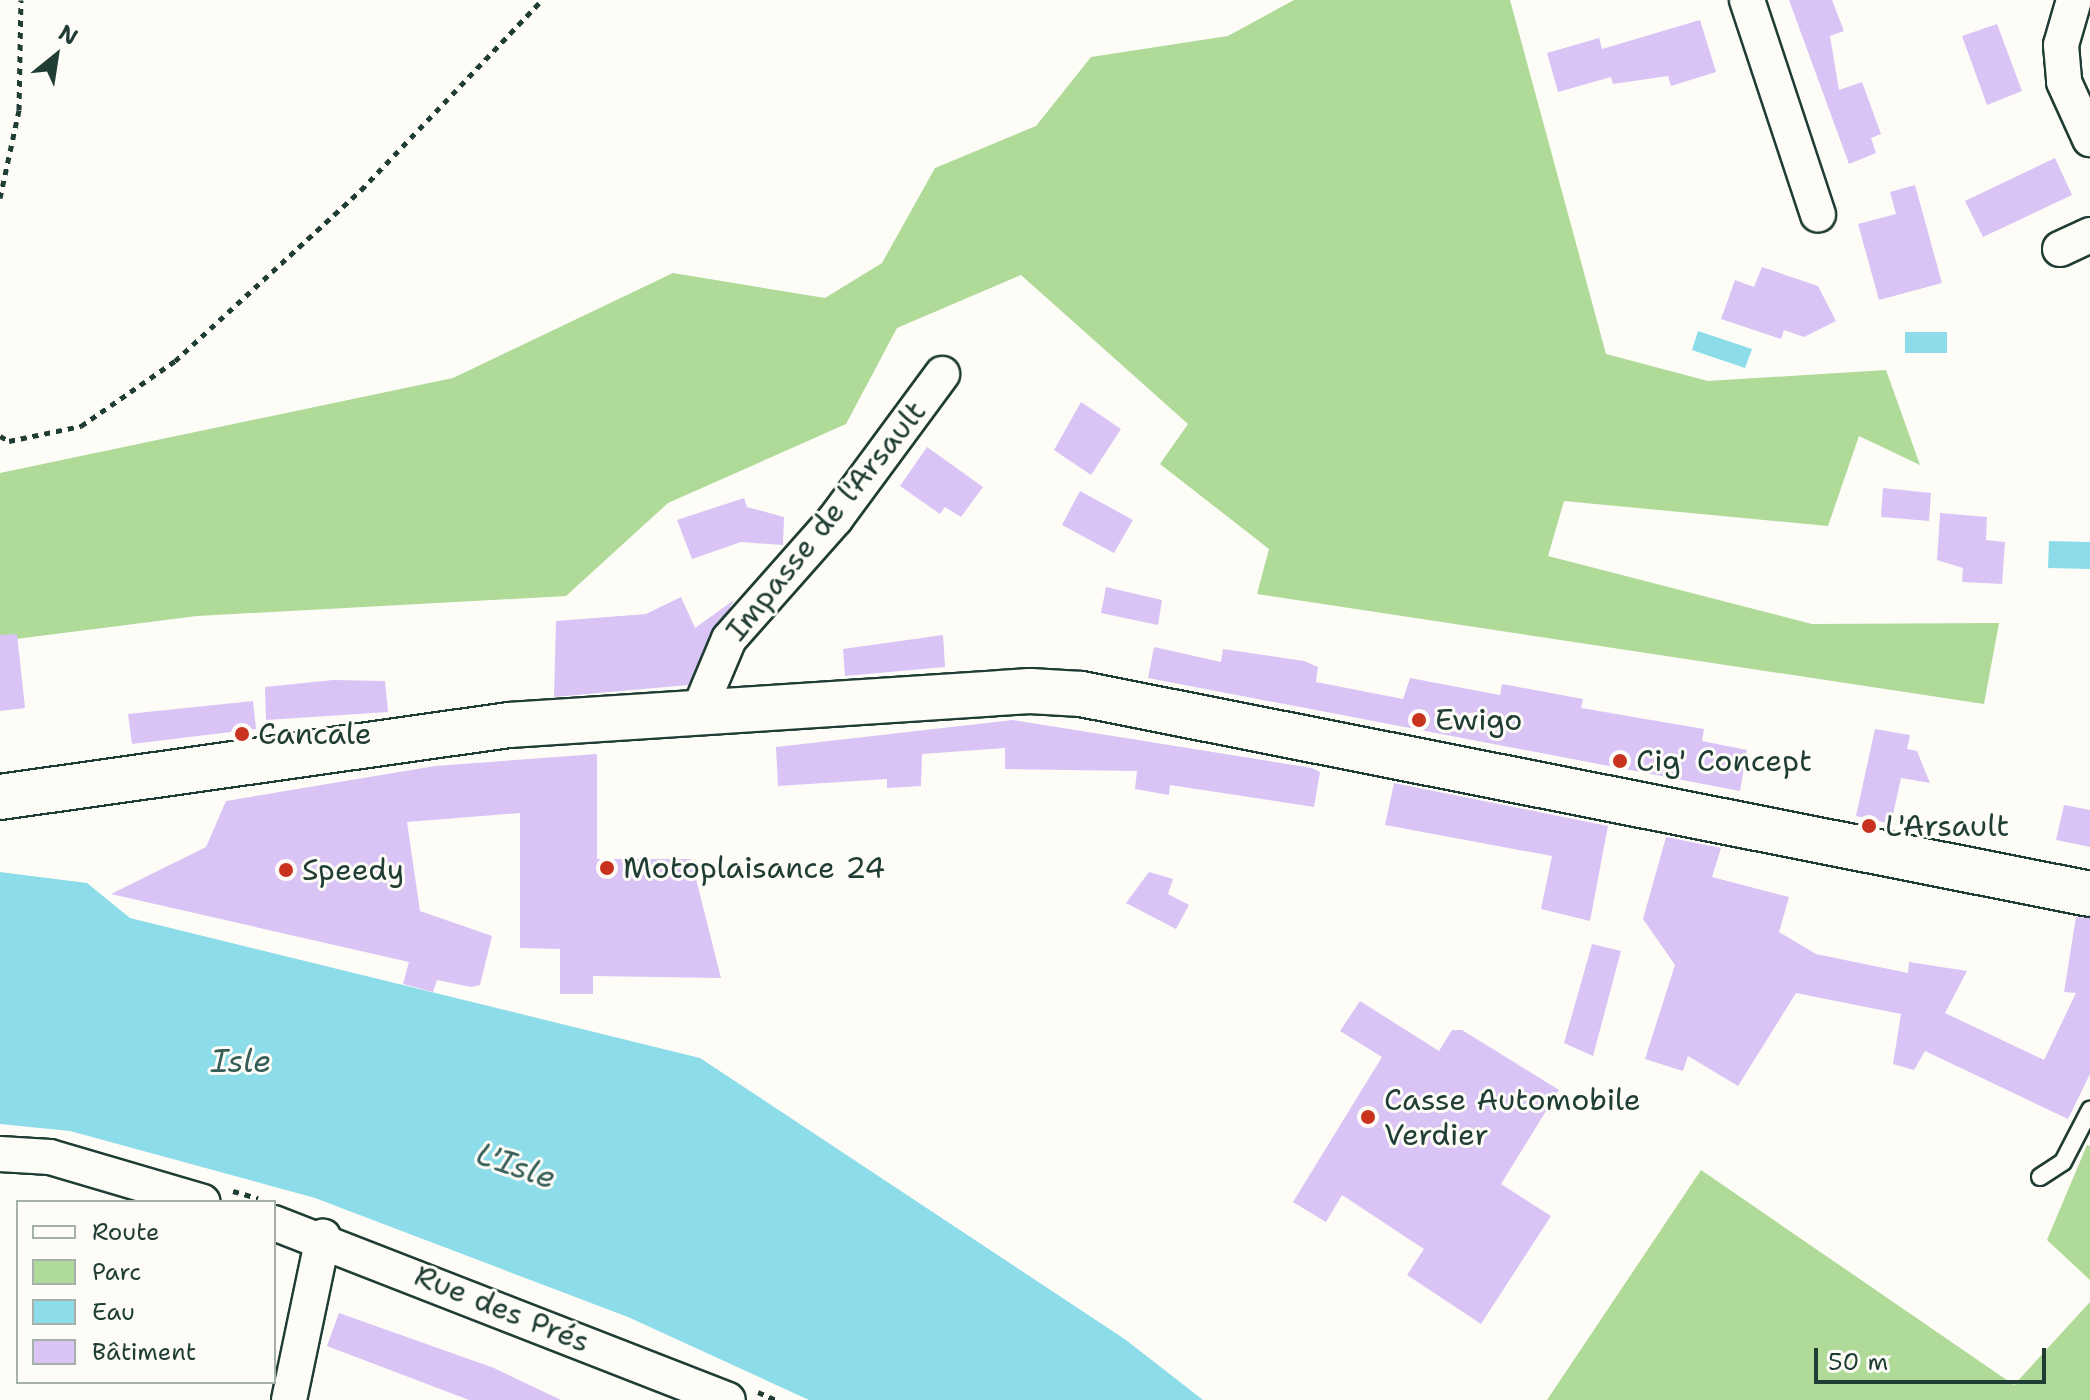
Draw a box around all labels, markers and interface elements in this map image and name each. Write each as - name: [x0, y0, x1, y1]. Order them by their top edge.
- north arrow: [16, 16, 96, 96]
- text: N: [53, 18, 83, 52]
- street label: Impasse de l'Arsault: [718, 394, 934, 648]
- place label: Ewigo: [1435, 702, 1523, 738]
- marker: Ewigo: [1410, 711, 1428, 729]
- place label: Cancale: [258, 716, 372, 752]
- marker: Cancale: [233, 725, 251, 743]
- place label: Cig' Concept: [1636, 743, 1812, 779]
- marker: Cig' Concept: [1611, 752, 1629, 770]
- place label: L'Arsault: [1885, 808, 2009, 844]
- marker: L'Arsault: [1860, 817, 1878, 835]
- place label: Motoplaisance 24: [623, 850, 885, 886]
- place label: Speedy: [302, 852, 404, 888]
- marker: Motoplaisance 24: [598, 859, 616, 877]
- marker: Speedy: [277, 861, 295, 879]
- water label: Isle: [211, 1042, 271, 1080]
- place label: Casse Automobile Verdier: [1384, 1082, 1641, 1152]
- marker: Casse Automobile Verdier: [1359, 1108, 1377, 1126]
- water label: L'Isle: [471, 1135, 561, 1197]
- legend: [16, 1200, 276, 1384]
- text: Route: [92, 1216, 160, 1248]
- text: Parc: [92, 1256, 141, 1288]
- street label: Rue des Prés: [409, 1258, 595, 1360]
- text: Eau: [92, 1296, 135, 1328]
- scale bar: [1818, 1332, 2050, 1382]
- text: Bâtiment: [92, 1336, 196, 1368]
- text: 50 m: [1828, 1346, 1888, 1378]

